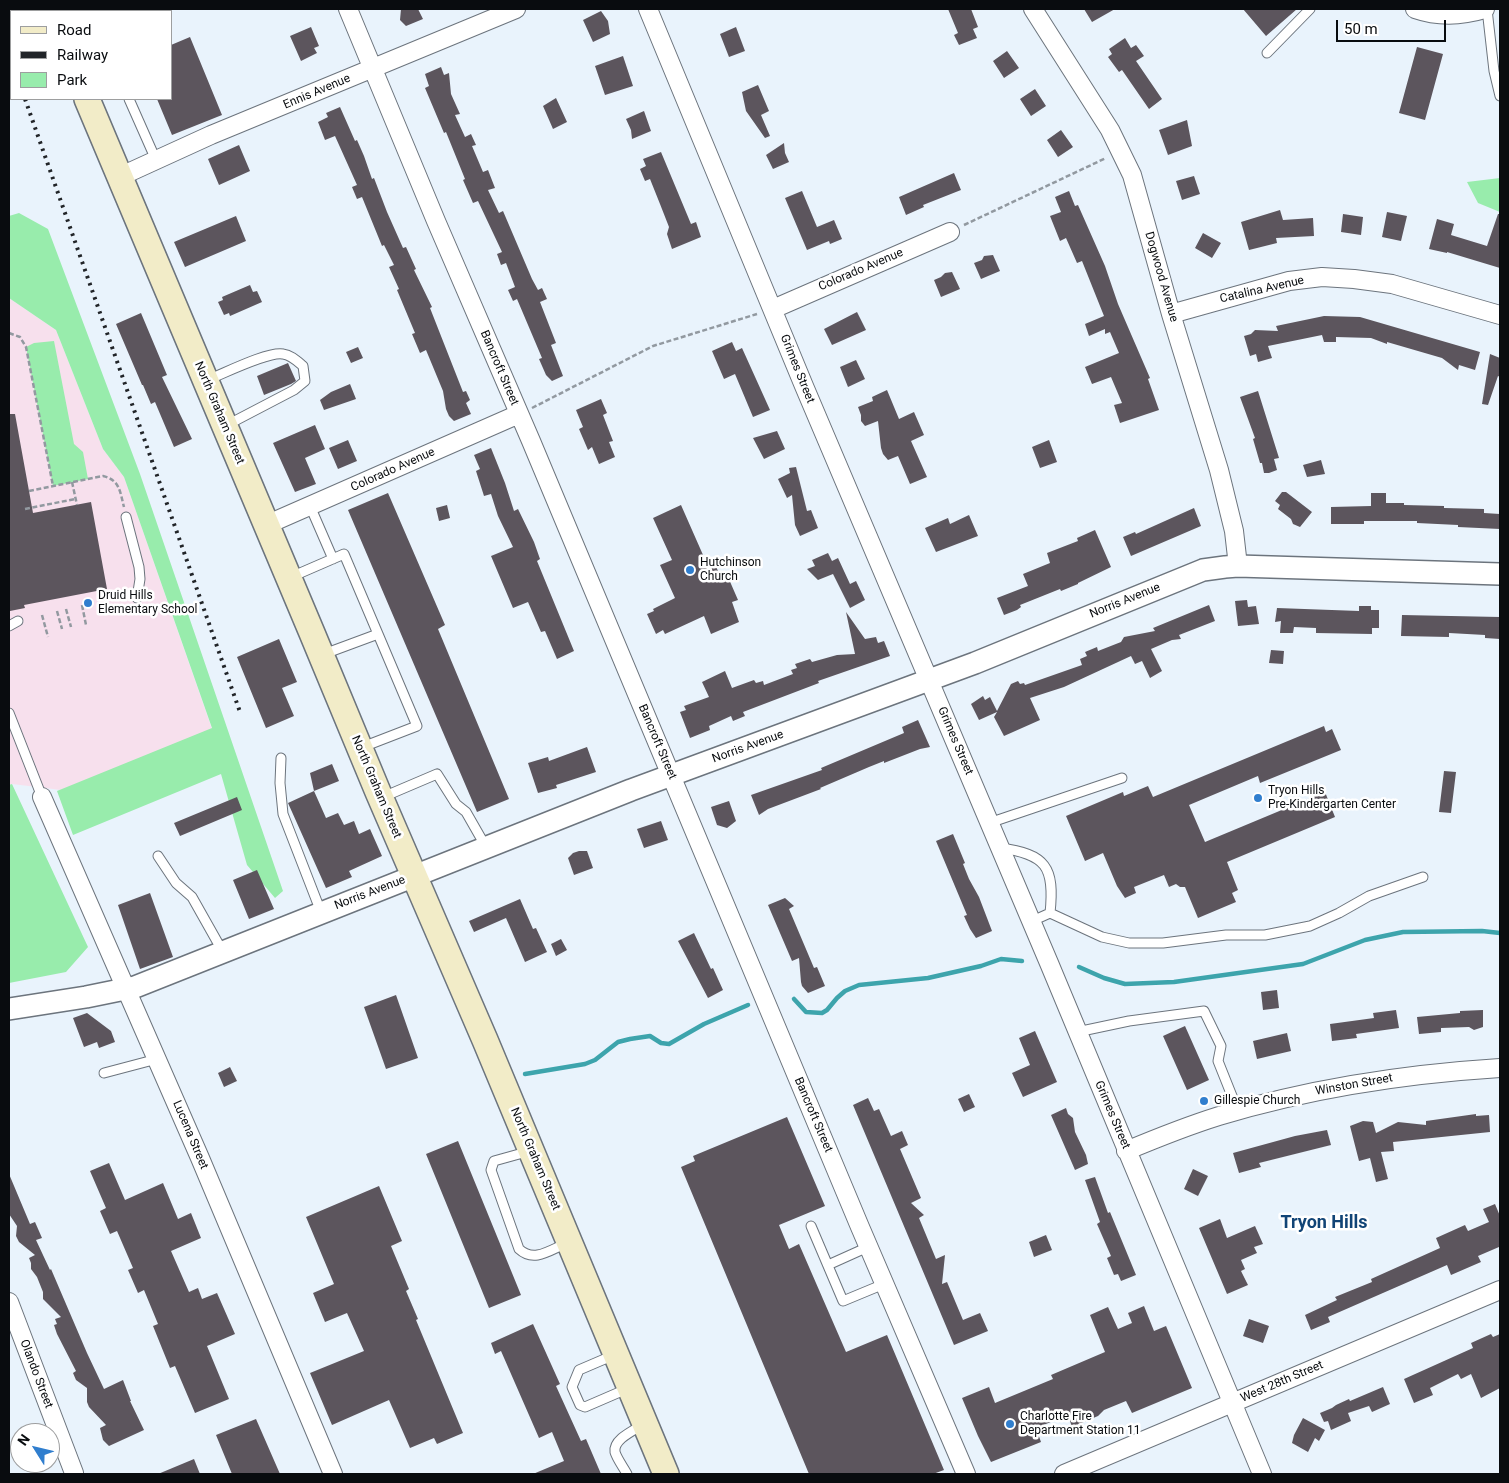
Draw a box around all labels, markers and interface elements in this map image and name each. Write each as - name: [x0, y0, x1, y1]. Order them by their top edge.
- legend: [10, 10, 172, 100]
- scale bar: [1339, 10, 1449, 42]
- text: 50 m: [1344, 20, 1378, 38]
- text: Road: [57, 21, 91, 39]
- text: Railway: [57, 46, 108, 64]
- text: Park: [57, 71, 87, 89]
- street label: Ennis Avenue: [281, 71, 353, 113]
- street label: Dogwood Avenue: [1141, 230, 1181, 324]
- street label: Colorado Avenue: [816, 246, 906, 294]
- street label: Catalina Avenue: [1218, 273, 1306, 307]
- street label: Bancroft Street: [477, 328, 521, 408]
- street label: Grimes Street: [777, 333, 817, 405]
- street label: North Graham Street: [191, 360, 247, 466]
- street label: Colorado Avenue: [349, 445, 437, 495]
- place label: Hutchinson Church: [700, 556, 761, 584]
- marker: Hutchinson Church: [684, 564, 696, 576]
- street label: Norris Avenue: [1088, 580, 1162, 622]
- place label: Druid Hills Elementary School: [98, 589, 198, 617]
- marker: Druid Hills Elementary School: [82, 597, 94, 609]
- street label: Bancroft Street: [635, 702, 679, 782]
- street label: Grimes Street: [934, 705, 976, 777]
- street label: Norris Avenue: [710, 727, 786, 767]
- street label: North Graham Street: [348, 734, 404, 840]
- place label: Tryon Hills Pre-Kindergarten Center: [1268, 784, 1396, 812]
- marker: Tryon Hills Pre-Kindergarten Center: [1252, 792, 1264, 804]
- street label: Norris Avenue: [332, 873, 408, 913]
- street label: Winston Street: [1314, 1071, 1394, 1099]
- street label: Bancroft Street: [791, 1075, 835, 1155]
- street label: Grimes Street: [1091, 1079, 1133, 1151]
- place label: Gillespie Church: [1214, 1094, 1300, 1108]
- marker: Gillespie Church: [1198, 1095, 1210, 1107]
- street label: Lucena Street: [169, 1098, 211, 1172]
- street label: North Graham Street: [507, 1106, 563, 1212]
- district label: Tryon Hills: [1280, 1212, 1368, 1234]
- street label: Olando Street: [16, 1338, 56, 1410]
- street label: West 28th Street: [1238, 1358, 1326, 1406]
- place label: Charlotte Fire Department Station 11: [1020, 1410, 1141, 1438]
- marker: Charlotte Fire Department Station 11: [1004, 1418, 1016, 1430]
- north arrow: [10, 1423, 60, 1473]
- text: N: [14, 1431, 33, 1448]

